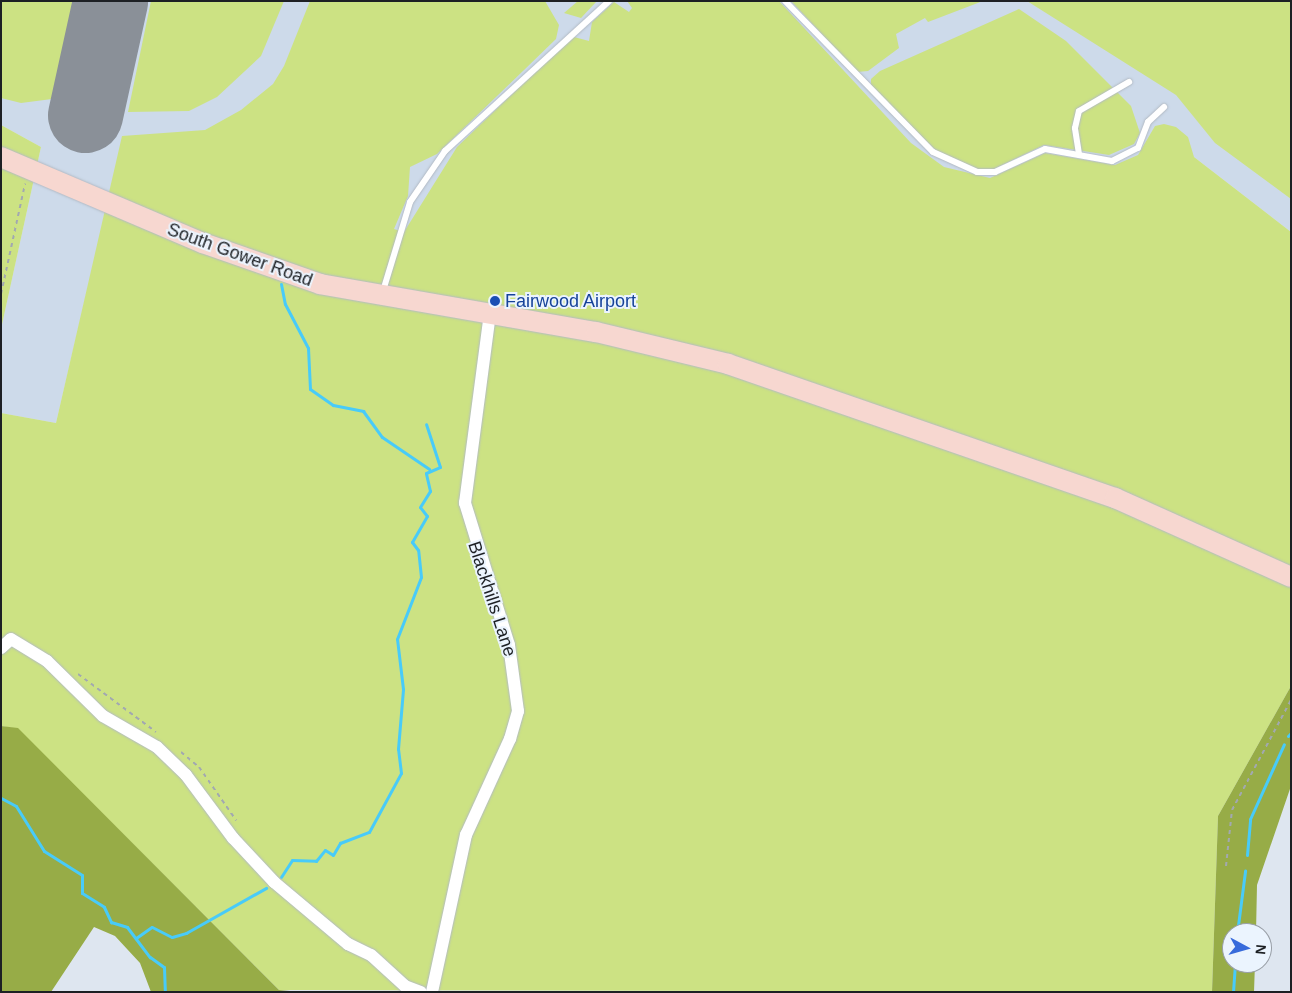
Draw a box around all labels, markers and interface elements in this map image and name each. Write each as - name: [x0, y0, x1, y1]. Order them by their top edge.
- street label: South Gower Road: [164, 219, 316, 291]
- place label: Fairwood Airport: [505, 290, 637, 312]
- marker: Fairwood Airport: [489, 295, 501, 307]
- street label: Blackhills Lane: [463, 539, 521, 659]
- north arrow: [1222, 923, 1272, 973]
- text: N: [1252, 944, 1269, 955]

